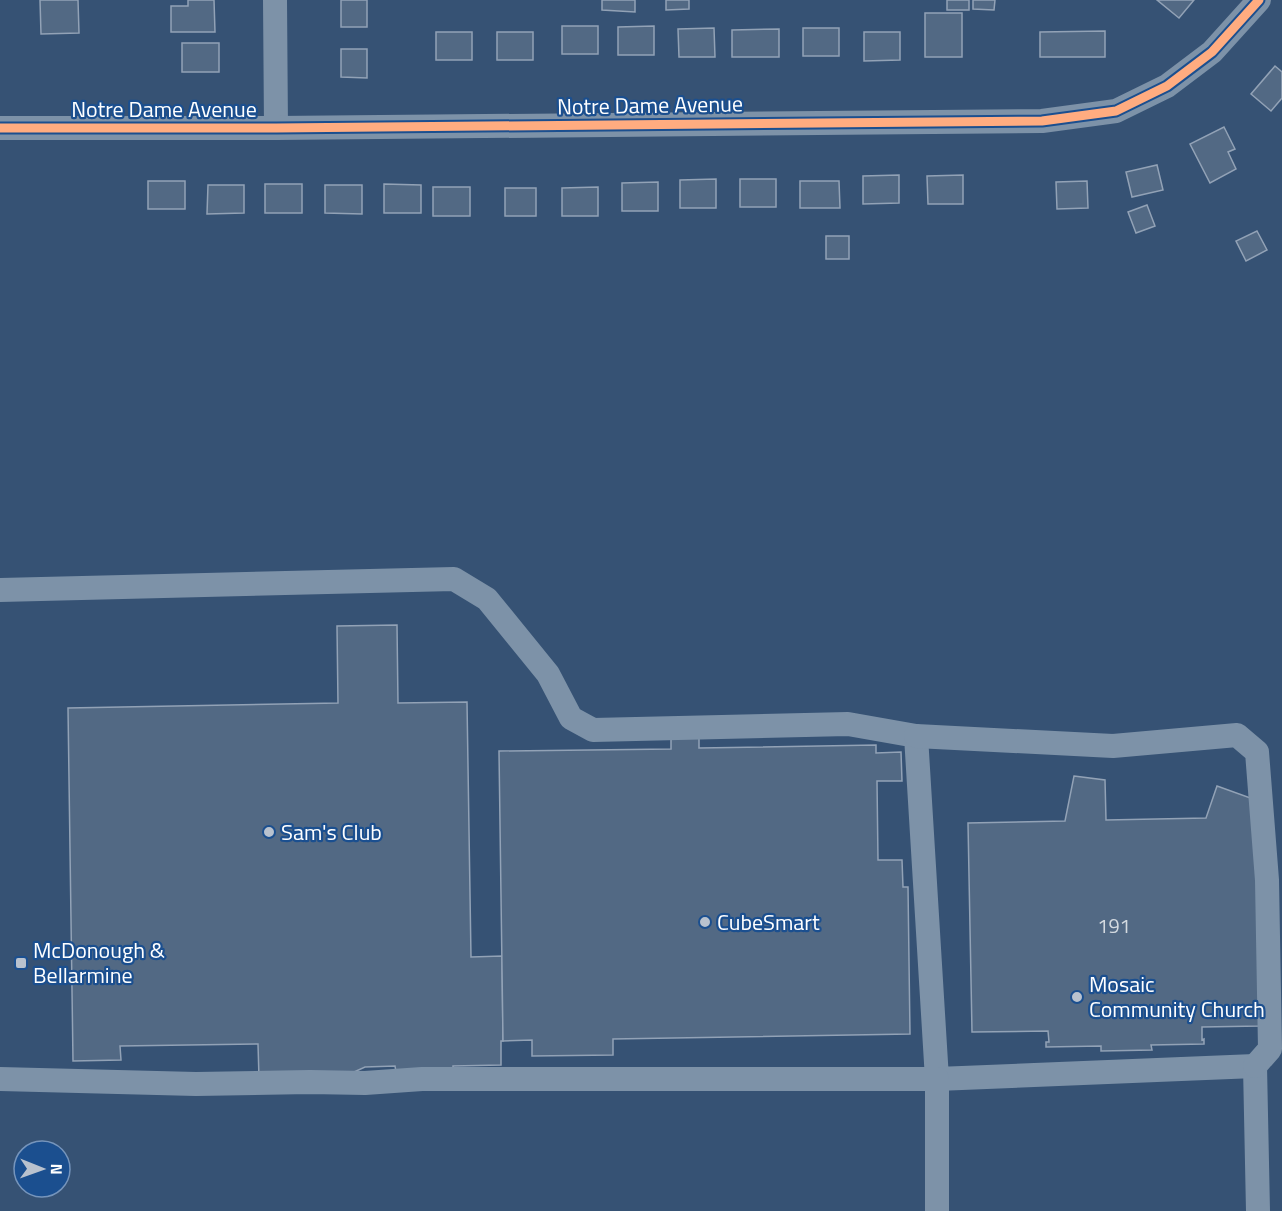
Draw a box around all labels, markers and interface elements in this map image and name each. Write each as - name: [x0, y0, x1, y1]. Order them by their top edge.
- street label: Notre Dame Avenue: [557, 86, 743, 124]
- street label: Notre Dame Avenue: [71, 92, 257, 126]
- place label: Sam's Club: [281, 815, 382, 849]
- marker: Sam's Club: [262, 825, 276, 839]
- place label: CubeSmart: [717, 905, 820, 939]
- house number: 191: [1097, 910, 1131, 941]
- marker: CubeSmart: [698, 915, 712, 929]
- place label: McDonough & Bellarmine: [33, 933, 165, 992]
- marker: McDonough & Bellarmine: [14, 956, 28, 970]
- place label: Mosaic Community Church: [1089, 967, 1265, 1026]
- marker: Mosaic Community Church: [1070, 990, 1084, 1004]
- north arrow: [12, 1139, 72, 1199]
- text: N: [45, 1164, 69, 1175]

